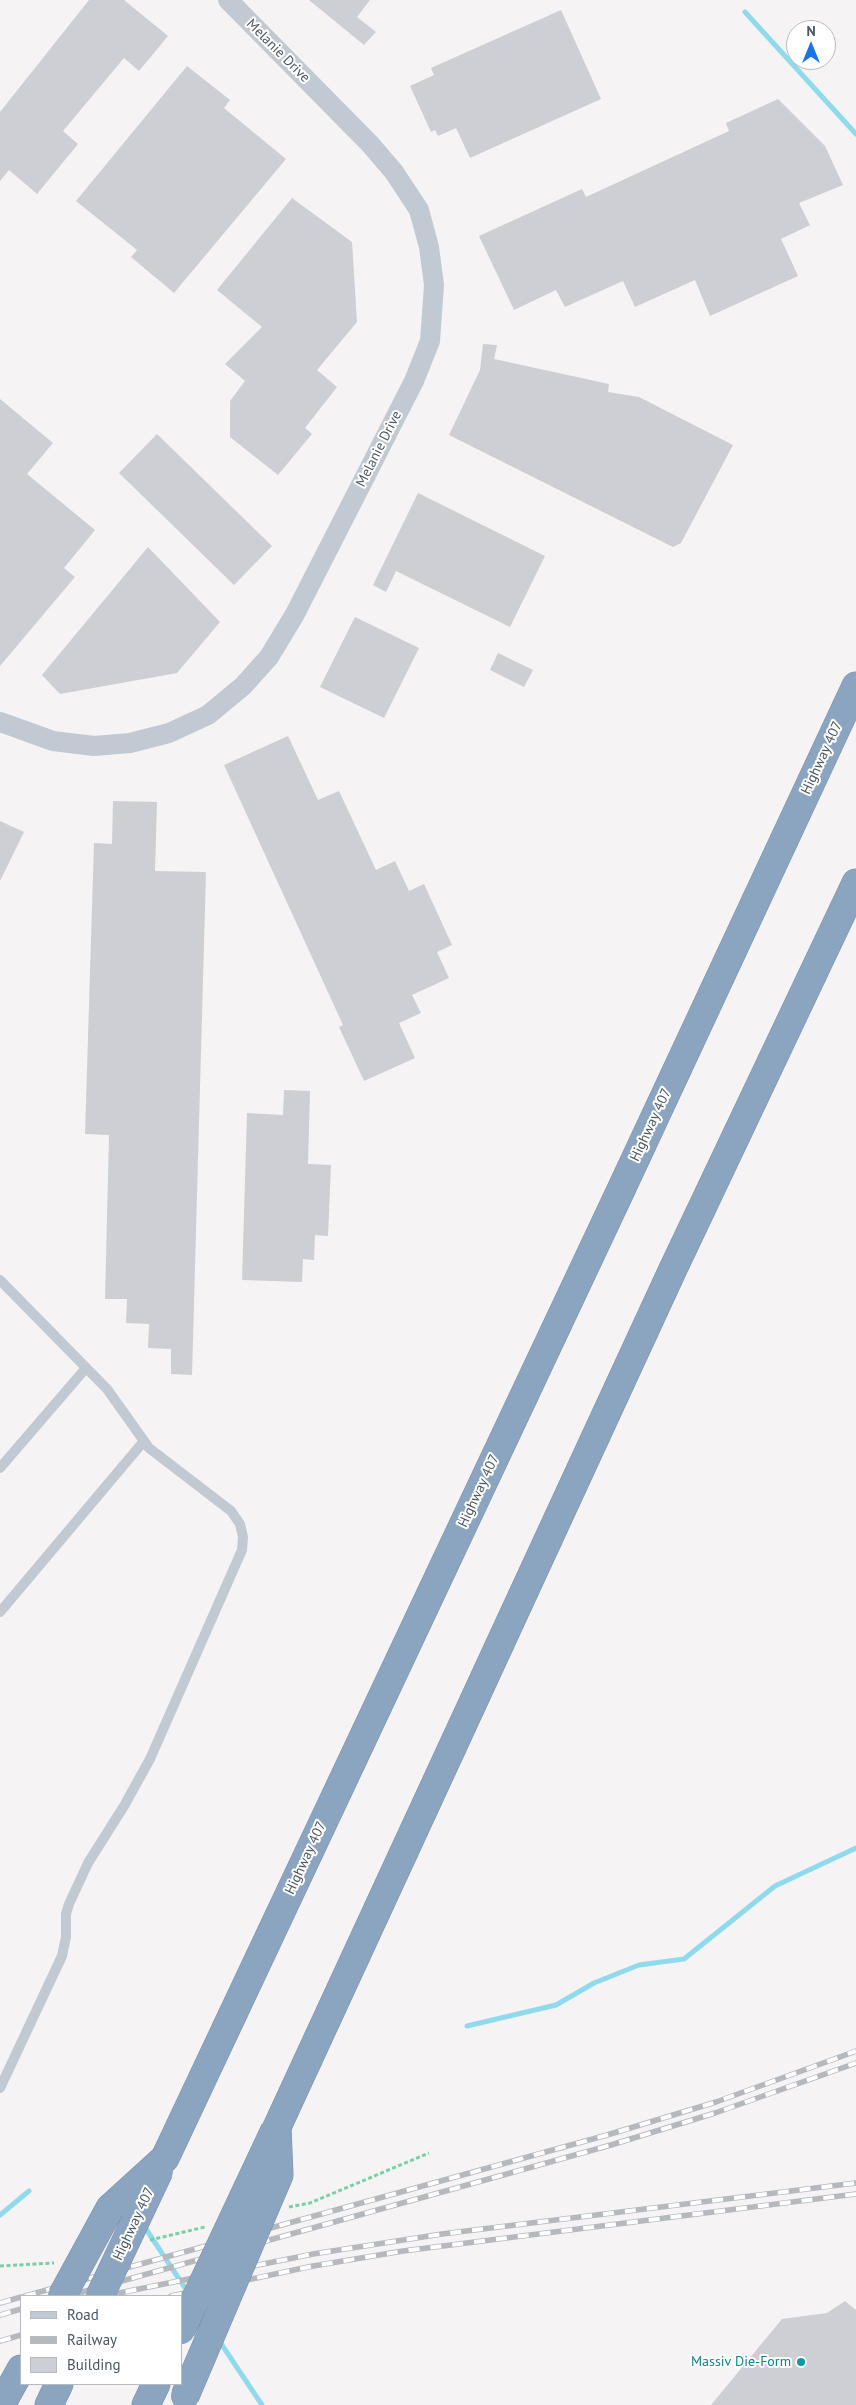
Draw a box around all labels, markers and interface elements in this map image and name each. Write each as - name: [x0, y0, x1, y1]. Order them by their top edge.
- street label: Melanie Drive: [243, 16, 313, 86]
- north arrow: [786, 20, 836, 70]
- text: N: [806, 22, 816, 40]
- street label: Melanie Drive: [353, 408, 405, 490]
- street label: Highway 407: [798, 719, 846, 797]
- street label: Highway 407: [627, 1086, 675, 1164]
- street label: Highway 407: [455, 1452, 503, 1530]
- street label: Highway 407: [282, 1819, 330, 1897]
- street label: Highway 407: [110, 2185, 158, 2263]
- legend: [20, 2295, 182, 2385]
- text: Road: [67, 2305, 99, 2324]
- text: Railway: [67, 2330, 117, 2349]
- place label: Massiv Die-Form: [691, 2354, 791, 2370]
- text: Building: [67, 2355, 121, 2374]
- marker: Massiv Die-Form: [795, 2356, 807, 2368]

